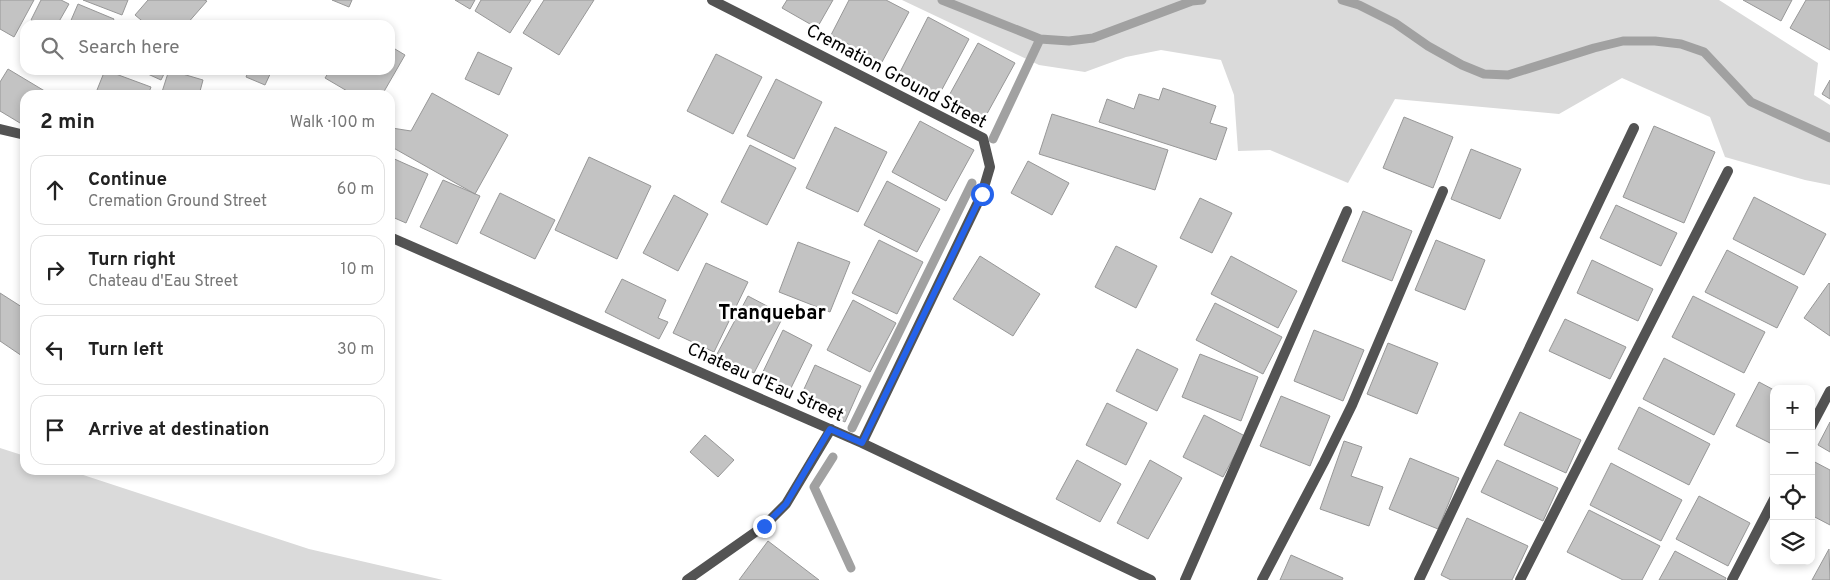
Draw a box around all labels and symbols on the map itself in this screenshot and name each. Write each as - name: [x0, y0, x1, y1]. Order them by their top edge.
- street label: Cremation Ground Street: [802, 20, 990, 134]
- route start: [971, 183, 994, 206]
- district label: Tranquebar: [718, 301, 826, 327]
- street label: Chateau d'Eau Street: [683, 338, 847, 428]
- route end: [753, 515, 776, 538]

